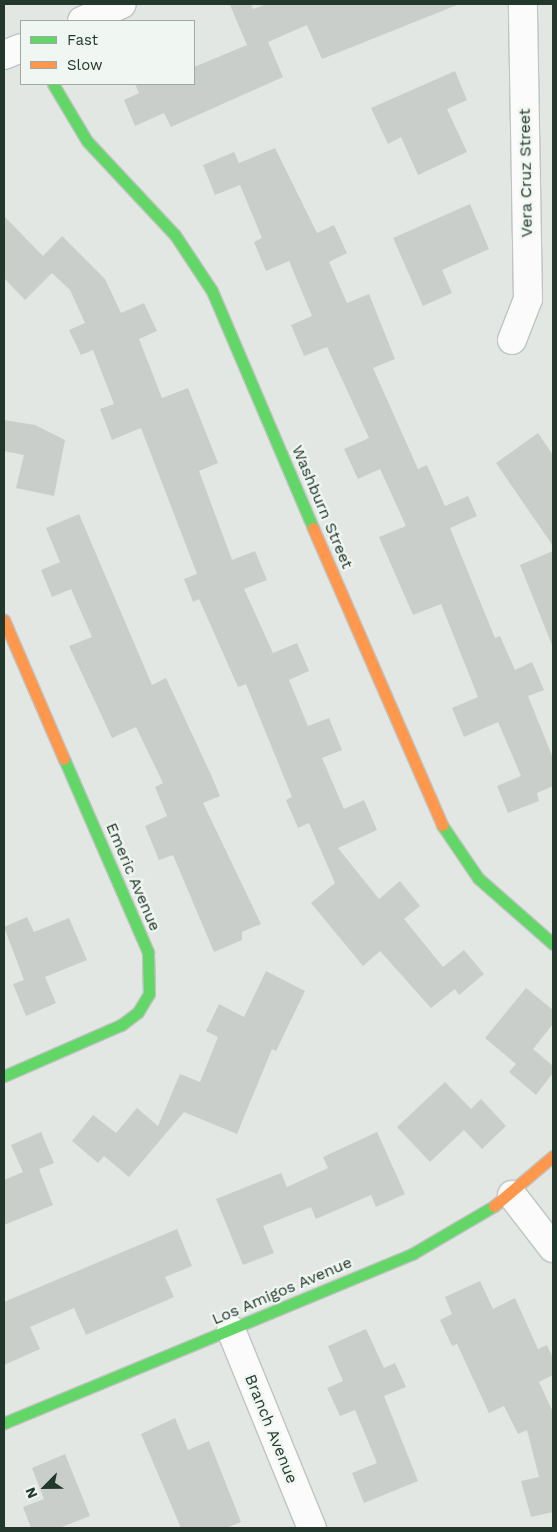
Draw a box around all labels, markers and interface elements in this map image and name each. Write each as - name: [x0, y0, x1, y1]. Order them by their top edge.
- legend: [20, 20, 195, 85]
- text: Fast: [67, 31, 98, 49]
- text: Slow: [67, 56, 103, 74]
- street label: Vera Cruz Street: [515, 108, 537, 238]
- street label: Washburn Street: [287, 442, 357, 572]
- street label: Emeric Avenue: [101, 820, 165, 934]
- street label: Los Amigos Avenue: [209, 1253, 355, 1329]
- street label: Branch Avenue: [240, 1371, 302, 1487]
- north arrow: [20, 1462, 70, 1512]
- text: N: [22, 1485, 41, 1501]

